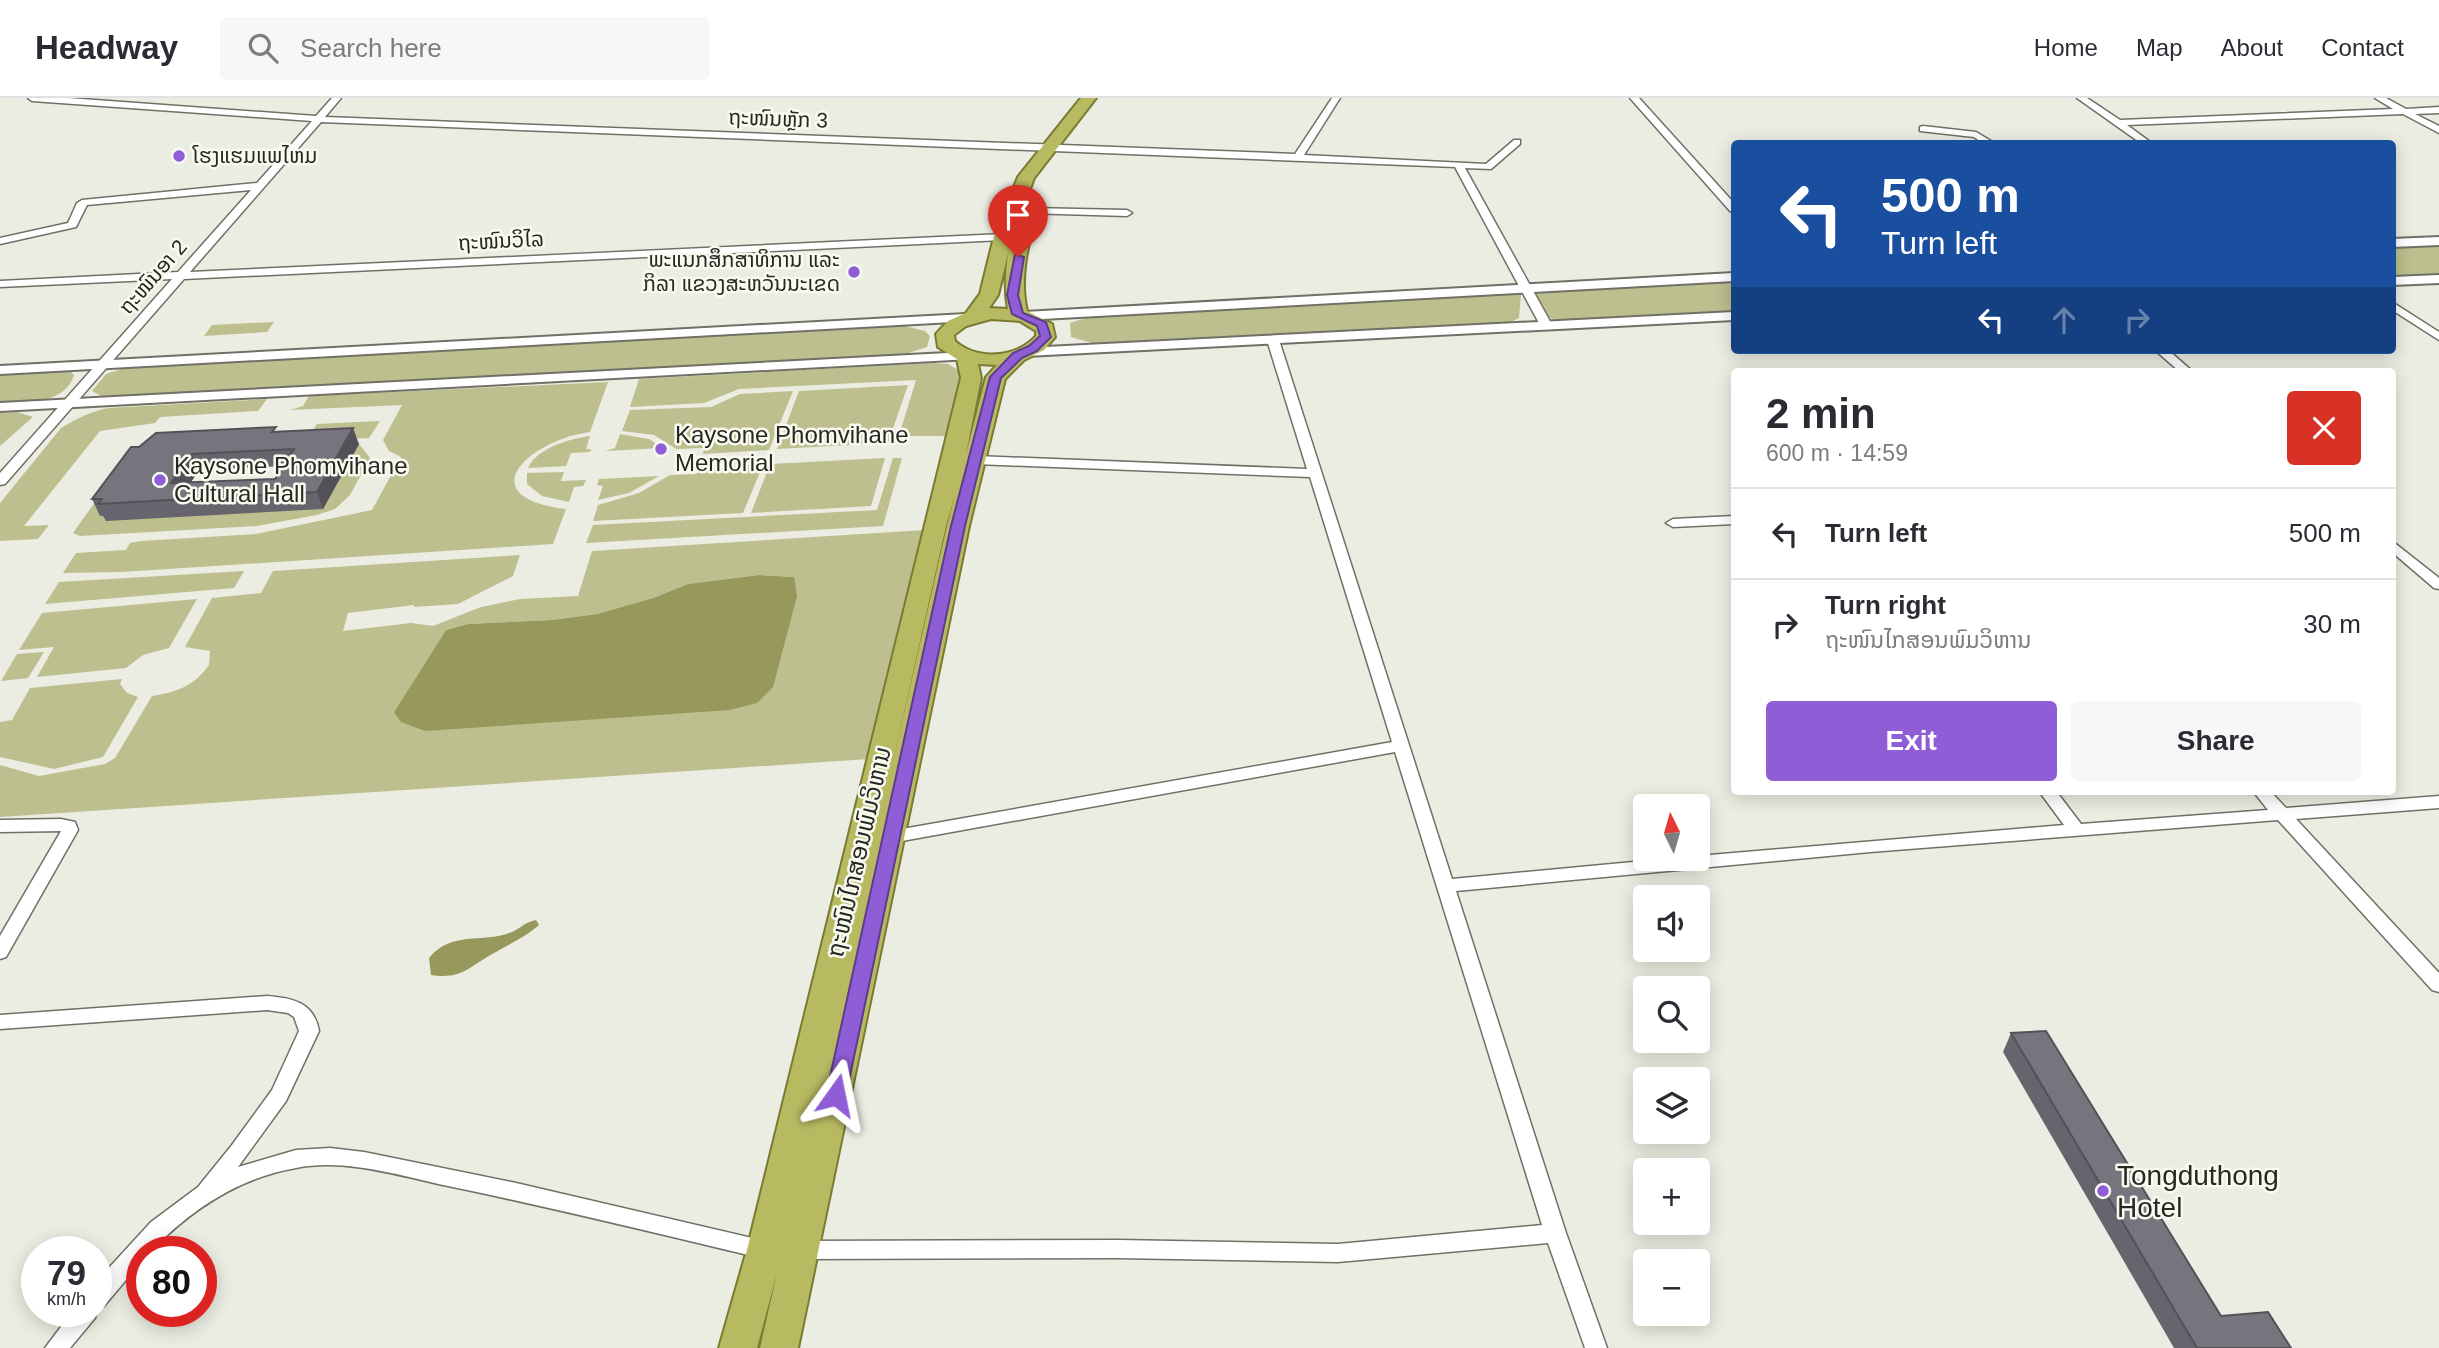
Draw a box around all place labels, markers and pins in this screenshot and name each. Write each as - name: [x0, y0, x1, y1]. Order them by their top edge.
- place label: ໂຮງແຮມແພໄຫມ: [192, 144, 317, 167]
- marker: ໂຮງແຮມແພໄຫມ: [171, 148, 187, 164]
- pin: [988, 185, 1048, 257]
- place label: ພະແນກສຶກສາທິການ ແລະ ກິລາ ແຂວງສະຫວັນນະເຂດ: [643, 247, 840, 295]
- marker: ພະແນກສຶກສາທິການ ແລະ ກິລາ ແຂວງສະຫວັນນະເຂດ: [846, 264, 862, 280]
- place label: Kaysone Phomvihane Memorial: [675, 421, 908, 476]
- marker: Kaysone Phomvihane Memorial: [653, 441, 669, 457]
- place label: Kaysone Phomvihane Cultural Hall: [174, 452, 407, 507]
- marker: Kaysone Phomvihane Cultural Hall: [152, 472, 168, 488]
- place label: Tongduthong Hotel: [2117, 1160, 2279, 1223]
- marker: Tongduthong Hotel: [2095, 1183, 2111, 1199]

